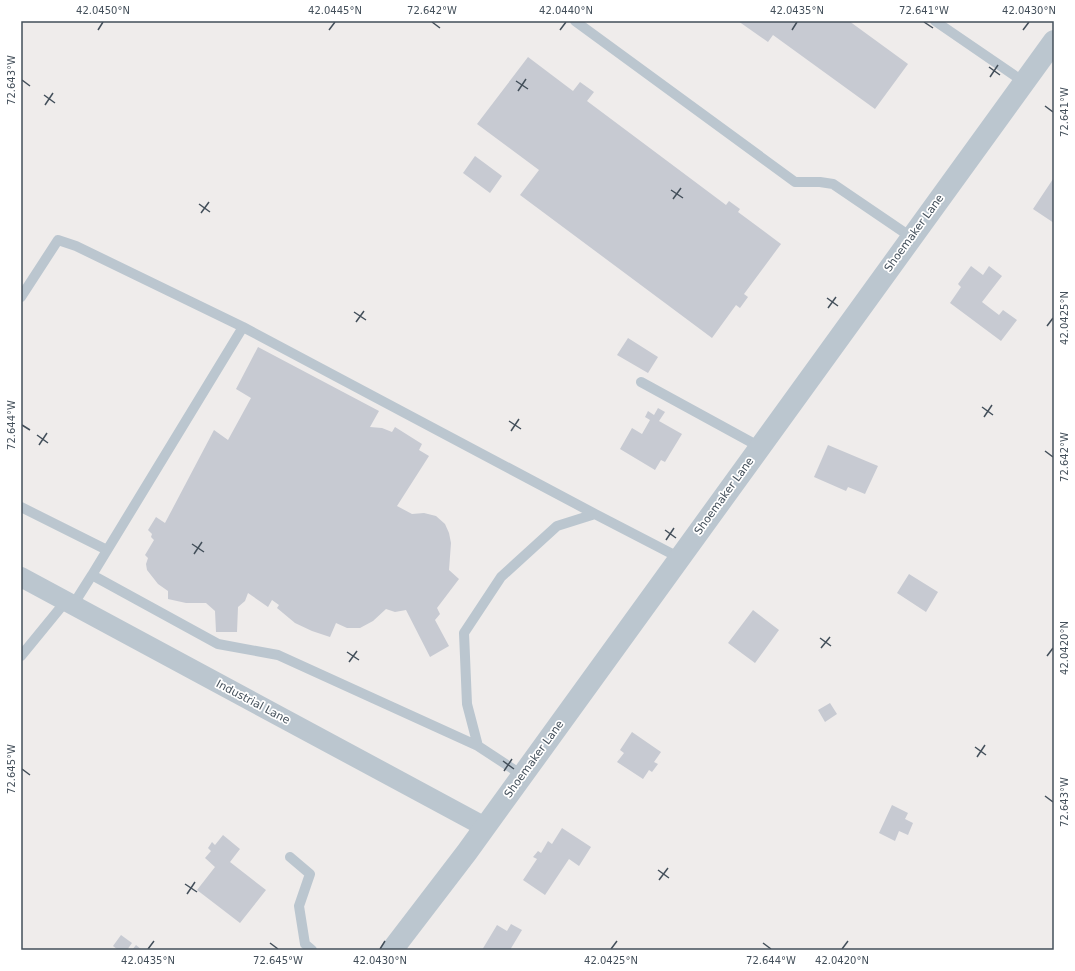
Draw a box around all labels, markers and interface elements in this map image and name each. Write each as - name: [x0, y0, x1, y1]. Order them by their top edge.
- text: 42.0450°N: [76, 5, 130, 16]
- text: 42.0445°N: [308, 5, 362, 16]
- text: 72.642°W: [407, 5, 457, 16]
- text: 42.0440°N: [539, 5, 593, 16]
- text: 42.0435°N: [770, 5, 824, 16]
- text: 72.641°W: [899, 5, 949, 16]
- text: 42.0430°N: [1002, 5, 1056, 16]
- text: 72.643°W: [6, 55, 17, 105]
- text: 72.641°W: [1059, 87, 1070, 137]
- street label: Shoemaker Lane: [882, 192, 947, 274]
- text: 42.0425°N: [1059, 291, 1070, 345]
- text: 72.644°W: [6, 400, 17, 450]
- text: 72.642°W: [1059, 432, 1070, 482]
- street label: Shoemaker Lane: [692, 455, 757, 537]
- text: 42.0420°N: [1059, 621, 1070, 675]
- street label: Industrial Lane: [214, 677, 292, 727]
- street label: Shoemaker Lane: [502, 718, 567, 800]
- text: 72.645°W: [6, 744, 17, 794]
- text: 72.643°W: [1059, 777, 1070, 827]
- text: 42.0435°N: [121, 955, 175, 966]
- text: 72.645°W: [253, 955, 303, 966]
- text: 42.0430°N: [353, 955, 407, 966]
- text: 42.0425°N: [584, 955, 638, 966]
- text: 72.644°W: [746, 955, 796, 966]
- text: 42.0420°N: [815, 955, 869, 966]

